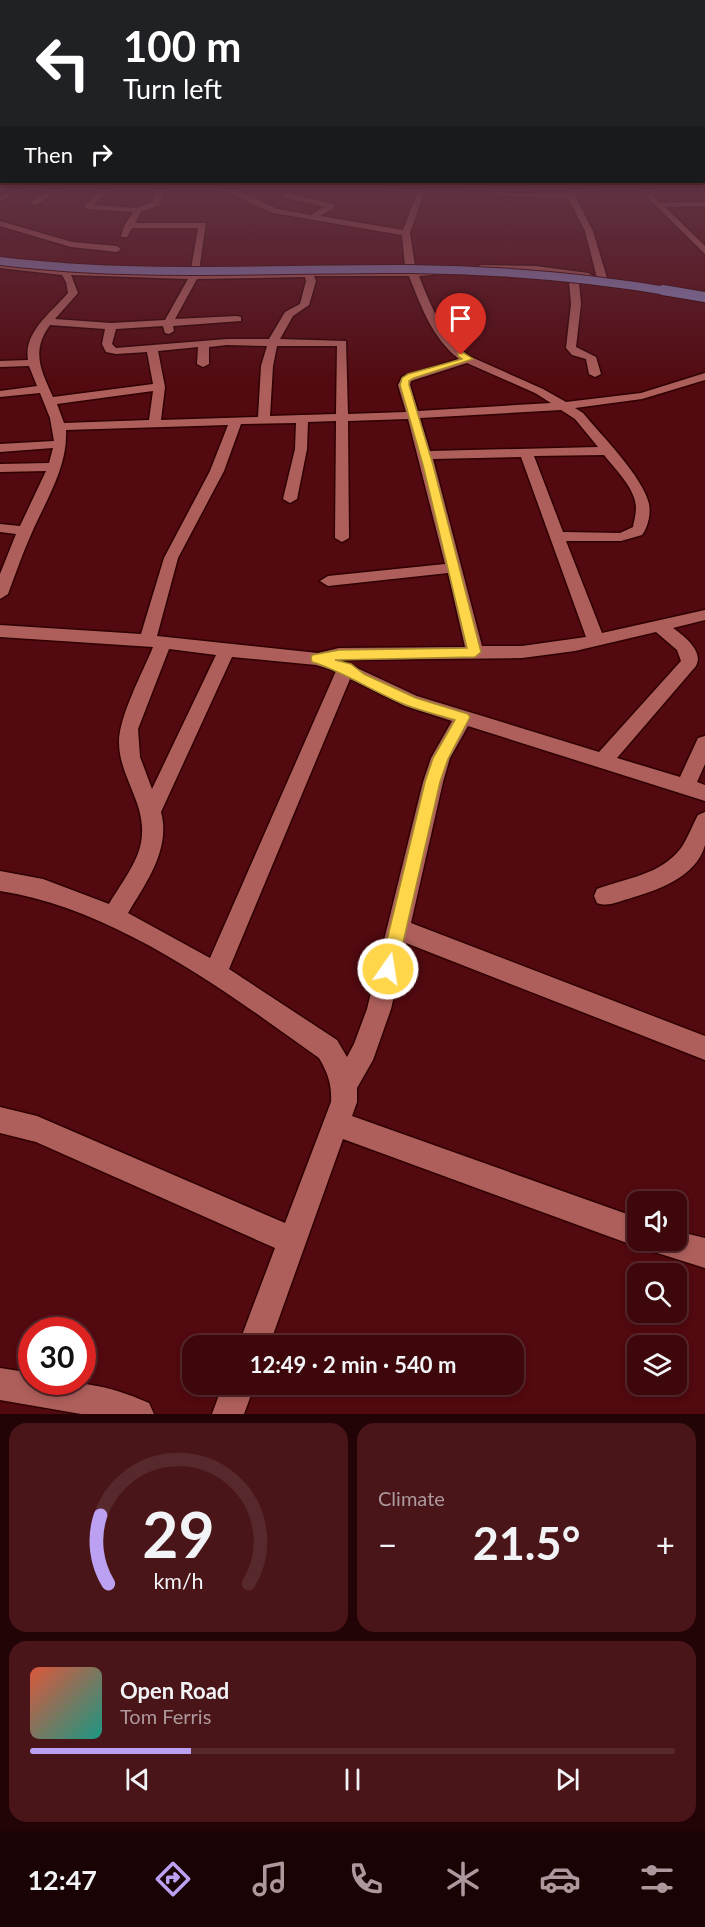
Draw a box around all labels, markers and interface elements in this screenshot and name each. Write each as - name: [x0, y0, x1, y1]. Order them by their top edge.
- text: 100 m: [123, 21, 241, 71]
- icon: left: [24, 24, 102, 102]
- text: Turn left: [123, 72, 222, 105]
- icon: right: [85, 138, 118, 171]
- text: Then: [24, 141, 73, 168]
- pin: [435, 293, 486, 355]
- icon: arrive: [444, 302, 477, 335]
- position arrow: [356, 937, 420, 1001]
- map controls: [627, 1191, 687, 1395]
- button: sound: [627, 1191, 687, 1251]
- button: search: [627, 1263, 687, 1323]
- speed limit sign: 30: [18, 1317, 96, 1395]
- button: layers: [627, 1335, 687, 1395]
- text: 12:49 · 2 min · 540 m: [250, 1351, 456, 1378]
- text: Climate: [378, 1486, 445, 1510]
- text: 29: [142, 1496, 215, 1571]
- text: 21.5°: [473, 1516, 580, 1570]
- text: −: [378, 1524, 397, 1564]
- text: +: [656, 1524, 675, 1564]
- text: km/h: [153, 1569, 204, 1595]
- text: Open Road: [120, 1677, 229, 1704]
- text: Tom Ferris: [120, 1704, 211, 1728]
- icon: previous: [121, 1763, 154, 1796]
- icon: pause: [336, 1763, 369, 1796]
- icon: next: [551, 1763, 584, 1796]
- icon: directions: [152, 1858, 194, 1900]
- icon: music: [249, 1858, 291, 1900]
- icon: phone: [345, 1858, 387, 1900]
- icon: climate: [442, 1858, 484, 1900]
- icon: car: [539, 1858, 581, 1900]
- icon: filters: [636, 1858, 678, 1900]
- text: 12:47: [27, 1863, 97, 1896]

